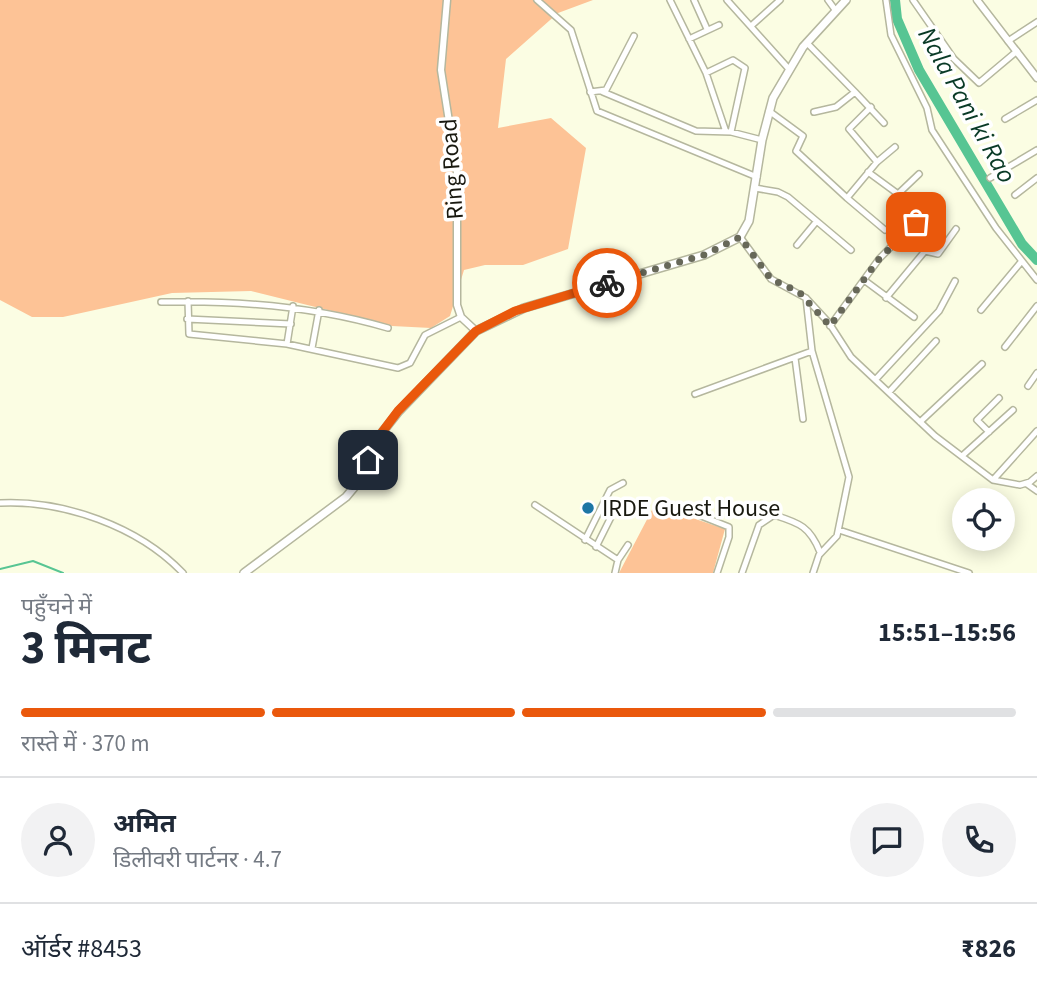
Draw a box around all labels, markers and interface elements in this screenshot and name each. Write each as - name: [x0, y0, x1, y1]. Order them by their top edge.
- water label: Nala Pani ki Rao: [909, 20, 1025, 190]
- street label: Ring Road: [431, 117, 473, 221]
- pin: [886, 192, 946, 252]
- icon: bag: [897, 203, 935, 241]
- courier: [572, 248, 642, 318]
- icon: bike: [588, 264, 626, 302]
- pin: [338, 430, 398, 490]
- icon: home: [349, 441, 387, 479]
- map controls: [952, 488, 1015, 551]
- button: locate: [952, 488, 1015, 551]
- place label: IRDE Guest House: [602, 491, 780, 526]
- marker: IRDE Guest House: [580, 500, 596, 516]
- text: पहुँचने में: [21, 590, 92, 623]
- text: 15:51–15:56: [878, 614, 1016, 651]
- text: 3 मिनट: [21, 616, 151, 681]
- text: रास्ते में · 370 m: [21, 727, 150, 760]
- button: person: [21, 803, 95, 877]
- button: chat: [850, 803, 924, 877]
- button: phone: [942, 803, 1016, 877]
- text: अमित: [113, 805, 176, 842]
- text: डिलीवरी पार्टनर · 4.7: [113, 843, 282, 876]
- text: ऑर्डर #8453: [21, 930, 142, 967]
- text: ₹826: [961, 930, 1016, 967]

